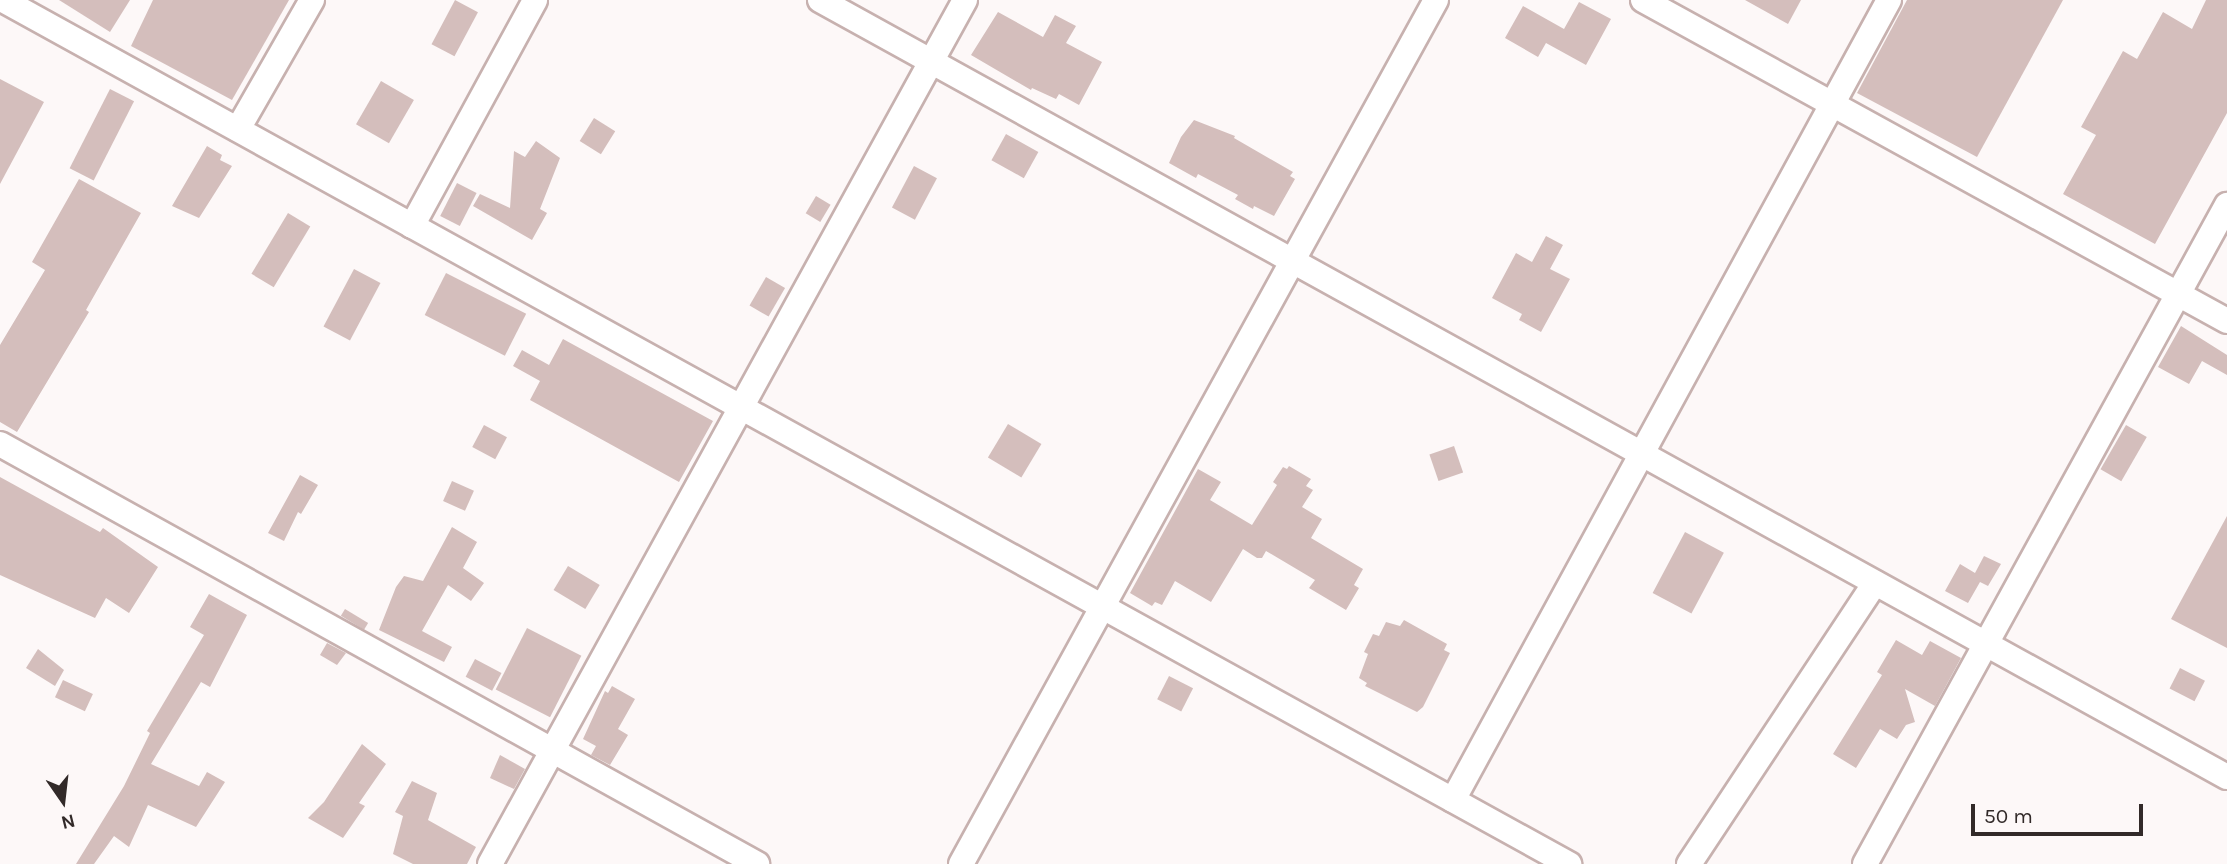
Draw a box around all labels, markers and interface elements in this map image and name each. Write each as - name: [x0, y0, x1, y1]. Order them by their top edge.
- north arrow: [28, 766, 98, 836]
- scale bar: [1975, 790, 2146, 834]
- text: 50 m: [1984, 804, 2033, 828]
- text: N: [59, 809, 77, 834]

